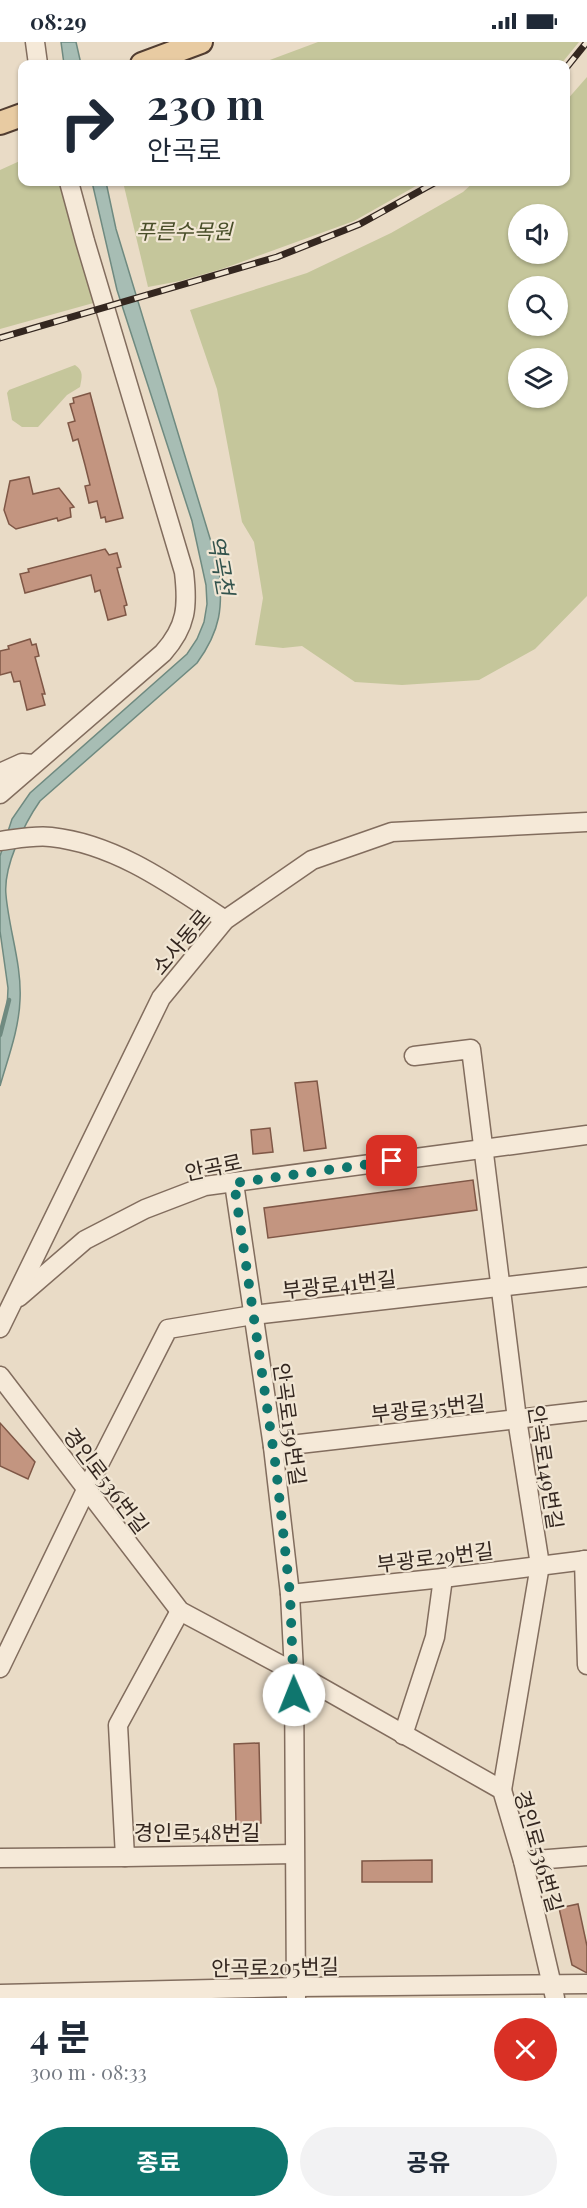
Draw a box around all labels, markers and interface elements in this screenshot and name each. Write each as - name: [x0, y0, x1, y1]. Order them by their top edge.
- text: 08:29: [30, 6, 87, 36]
- text: 230 m: [147, 75, 264, 131]
- icon: right: [48, 84, 126, 162]
- text: 안곡로: [147, 131, 222, 167]
- map controls: [508, 204, 568, 408]
- button: sound: [508, 204, 568, 264]
- park label: 푸른수목원: [136, 216, 234, 244]
- button: search: [508, 276, 568, 336]
- button: layers: [508, 348, 568, 408]
- water label: 역곡천: [202, 532, 243, 600]
- street label: 소사동로: [144, 902, 216, 980]
- pin: [366, 1135, 417, 1186]
- icon: arrive: [375, 1144, 408, 1177]
- street label: 안곡로: [182, 1146, 244, 1186]
- street label: 부광로41번길: [280, 1263, 398, 1303]
- street label: 안곡로159번길: [269, 1361, 313, 1487]
- street label: 부광로35번길: [369, 1387, 487, 1427]
- street label: 안곡로149번길: [523, 1403, 571, 1531]
- street label: 경인로536번길: [58, 1421, 156, 1539]
- street label: 부광로29번길: [375, 1535, 495, 1577]
- position arrow: [262, 1663, 326, 1727]
- street label: 경인로536번길: [509, 1787, 571, 1915]
- street label: 경인로548번길: [134, 1817, 260, 1845]
- street label: 안곡로205번길: [211, 1951, 339, 1981]
- text: 4 분: [30, 2011, 90, 2059]
- button: close: [494, 2018, 557, 2081]
- text: 300 m · 08:33: [30, 2058, 147, 2085]
- button: 종료: [30, 2127, 288, 2196]
- button: 공유: [300, 2127, 557, 2196]

